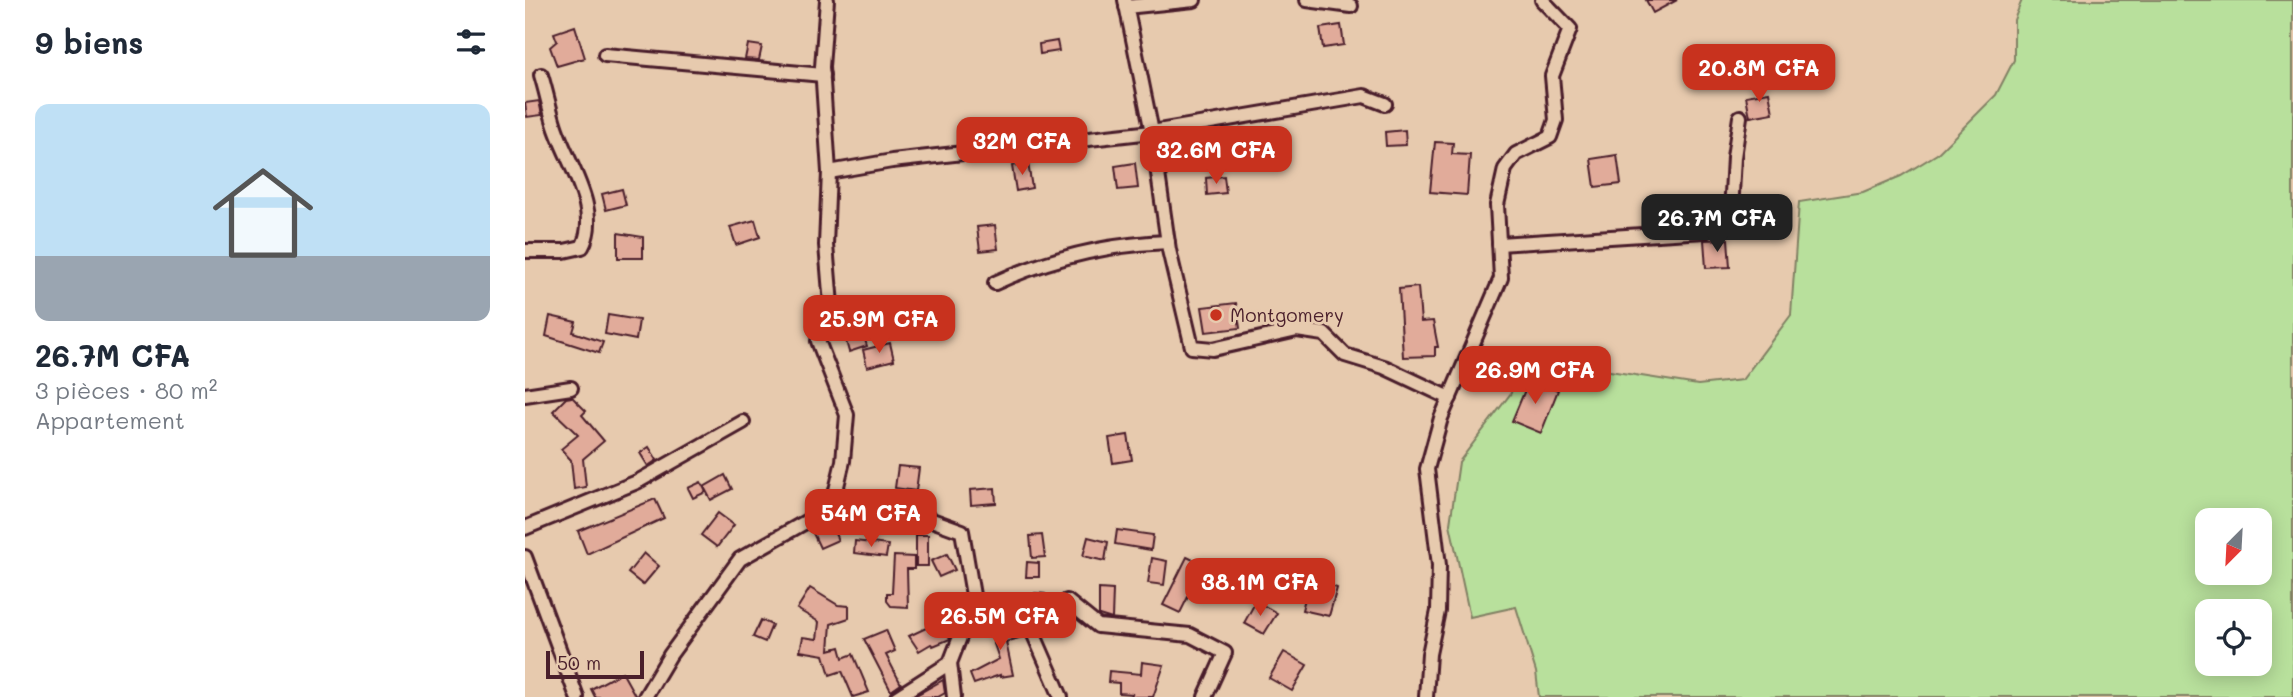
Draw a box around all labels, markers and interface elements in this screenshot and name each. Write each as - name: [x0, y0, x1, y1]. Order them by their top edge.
- text: 9 biens: [35, 22, 143, 62]
- icon: filters: [452, 23, 490, 61]
- pin: 20.8M CFA: [1679, 44, 1839, 104]
- text: 20.8M CFA: [1698, 52, 1820, 82]
- pin: 32M CFA: [957, 118, 1087, 177]
- text: 32M CFA: [972, 125, 1072, 155]
- pin: 32.6M CFA: [1136, 127, 1296, 186]
- text: 32.6M CFA: [1156, 134, 1276, 164]
- icon: home: [200, 150, 326, 276]
- pin: 26.7M CFA: [1637, 194, 1797, 254]
- text: 26.7M CFA: [1657, 202, 1777, 232]
- pin: 25.9M CFA: [799, 296, 959, 355]
- place label: Montgomery: [1230, 302, 1344, 327]
- text: 25.9M CFA: [819, 303, 939, 333]
- marker: Montgomery: [1208, 307, 1224, 323]
- text: 26.7M CFA: [35, 335, 190, 375]
- pin: 26.9M CFA: [1455, 346, 1615, 406]
- text: 26.9M CFA: [1475, 354, 1595, 384]
- text: 3 pièces · 80 m²: [35, 375, 217, 405]
- text: Appartement: [35, 405, 185, 435]
- pin: 54M CFA: [806, 490, 936, 549]
- text: 54M CFA: [821, 497, 921, 527]
- north arrow: [2195, 508, 2271, 584]
- map controls: [2195, 508, 2272, 676]
- pin: 38.1M CFA: [1180, 558, 1340, 618]
- text: 38.1M CFA: [1201, 566, 1319, 596]
- pin: 26.5M CFA: [920, 592, 1080, 652]
- button: locate: [2195, 599, 2272, 676]
- text: 26.5M CFA: [940, 600, 1060, 630]
- scale bar: [546, 648, 644, 680]
- text: 50 m: [557, 650, 601, 675]

